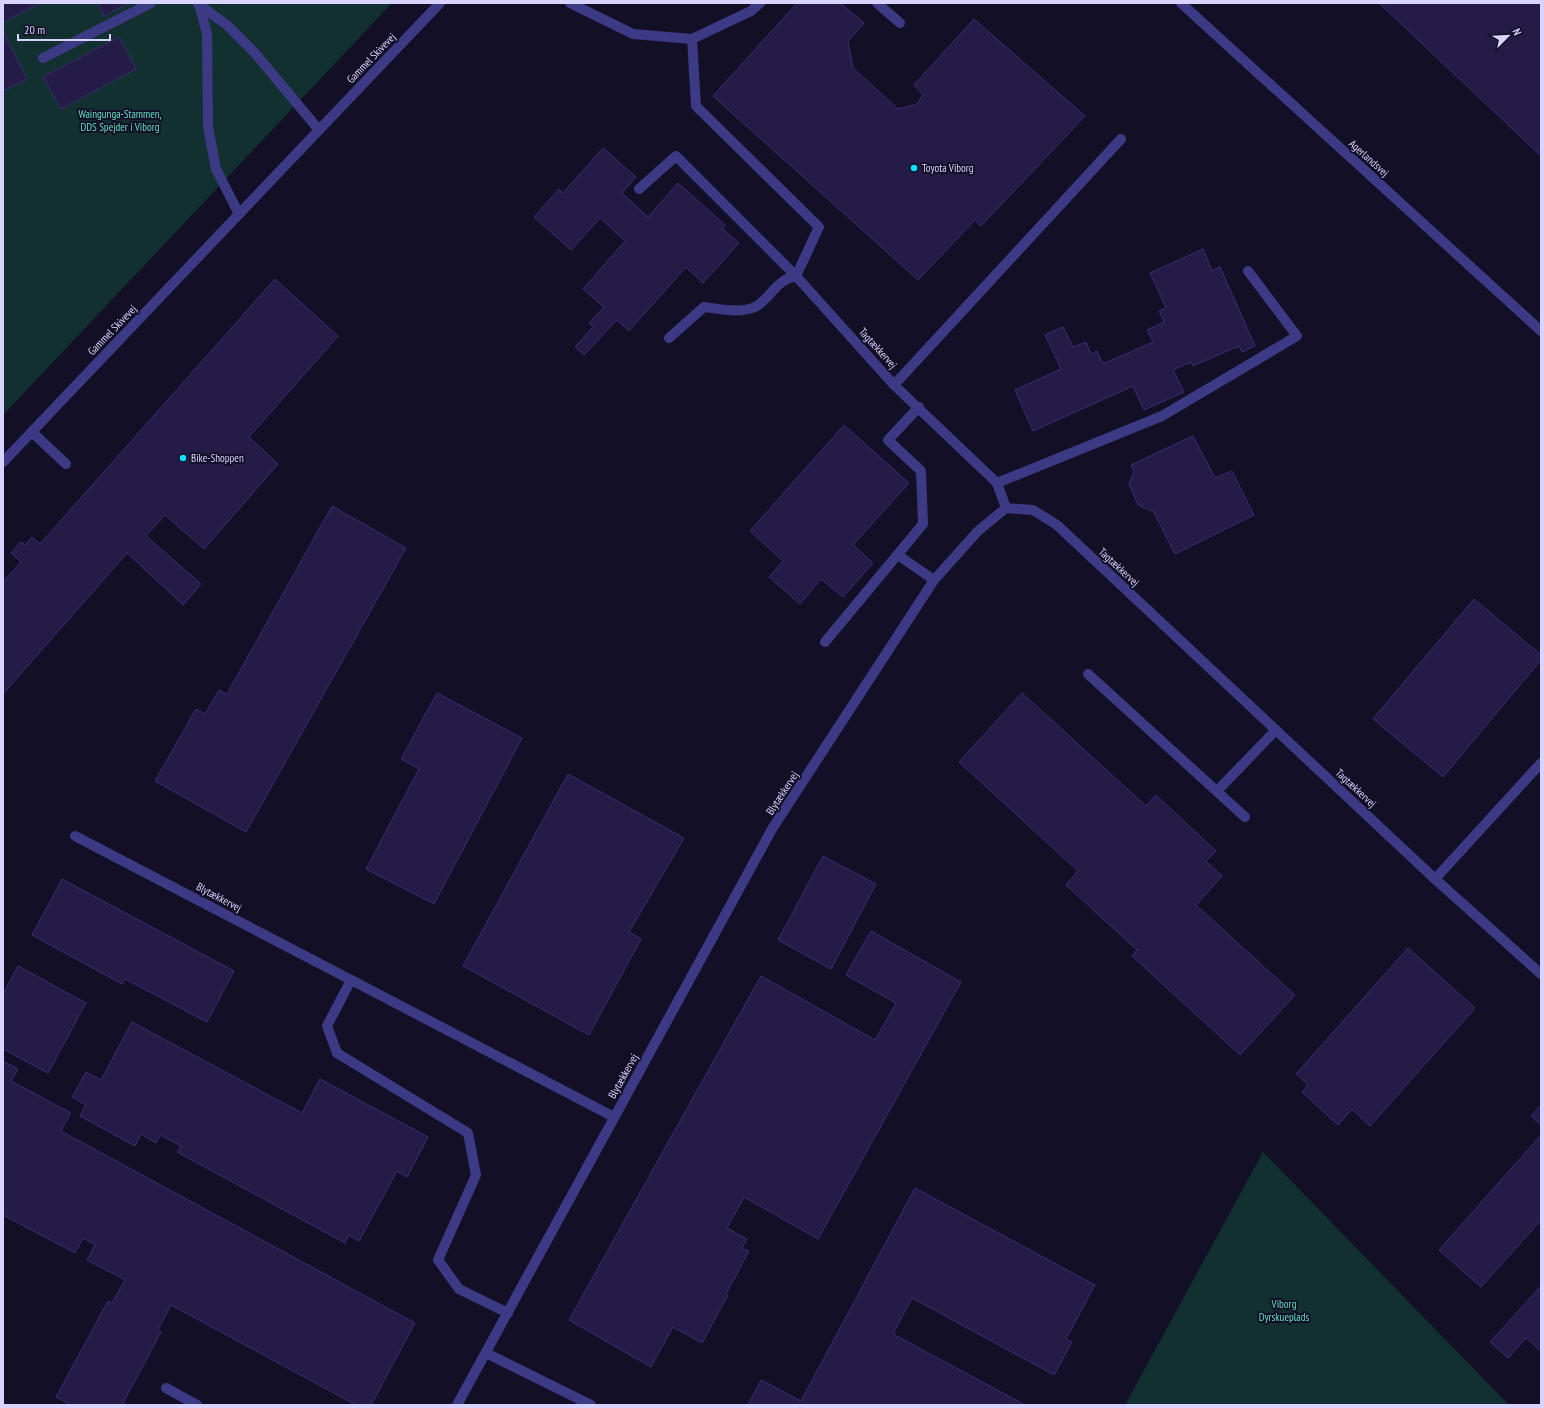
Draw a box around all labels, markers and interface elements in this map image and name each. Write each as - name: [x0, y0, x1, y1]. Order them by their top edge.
- scale bar: [18, 16, 110, 42]
- north arrow: [1488, 16, 1528, 56]
- text: 20 m: [24, 22, 45, 37]
- text: N: [1510, 26, 1525, 38]
- street label: Gammel Skivevej: [343, 30, 399, 86]
- park label: Waingunga-Stammen, DDS Spejder i Viborg: [78, 107, 162, 134]
- street label: Agerlandsvej: [1346, 136, 1392, 180]
- place label: Toyota Viborg: [922, 161, 974, 175]
- marker: Toyota Viborg: [909, 163, 919, 173]
- street label: Gammel Skivevej: [84, 302, 140, 358]
- street label: Tagtækkervej: [856, 325, 900, 371]
- place label: Bike-Shoppen: [191, 451, 244, 465]
- marker: Bike-Shoppen: [178, 453, 188, 463]
- street label: Tagtækkervej: [1096, 545, 1142, 589]
- street label: Tagtækkervej: [1333, 766, 1379, 810]
- street label: Blytækkervej: [763, 769, 801, 817]
- street label: Blytækkervej: [194, 879, 244, 915]
- street label: Blytækkervej: [605, 1051, 641, 1101]
- park label: Viborg Dyrskueplads: [1259, 1297, 1309, 1324]

